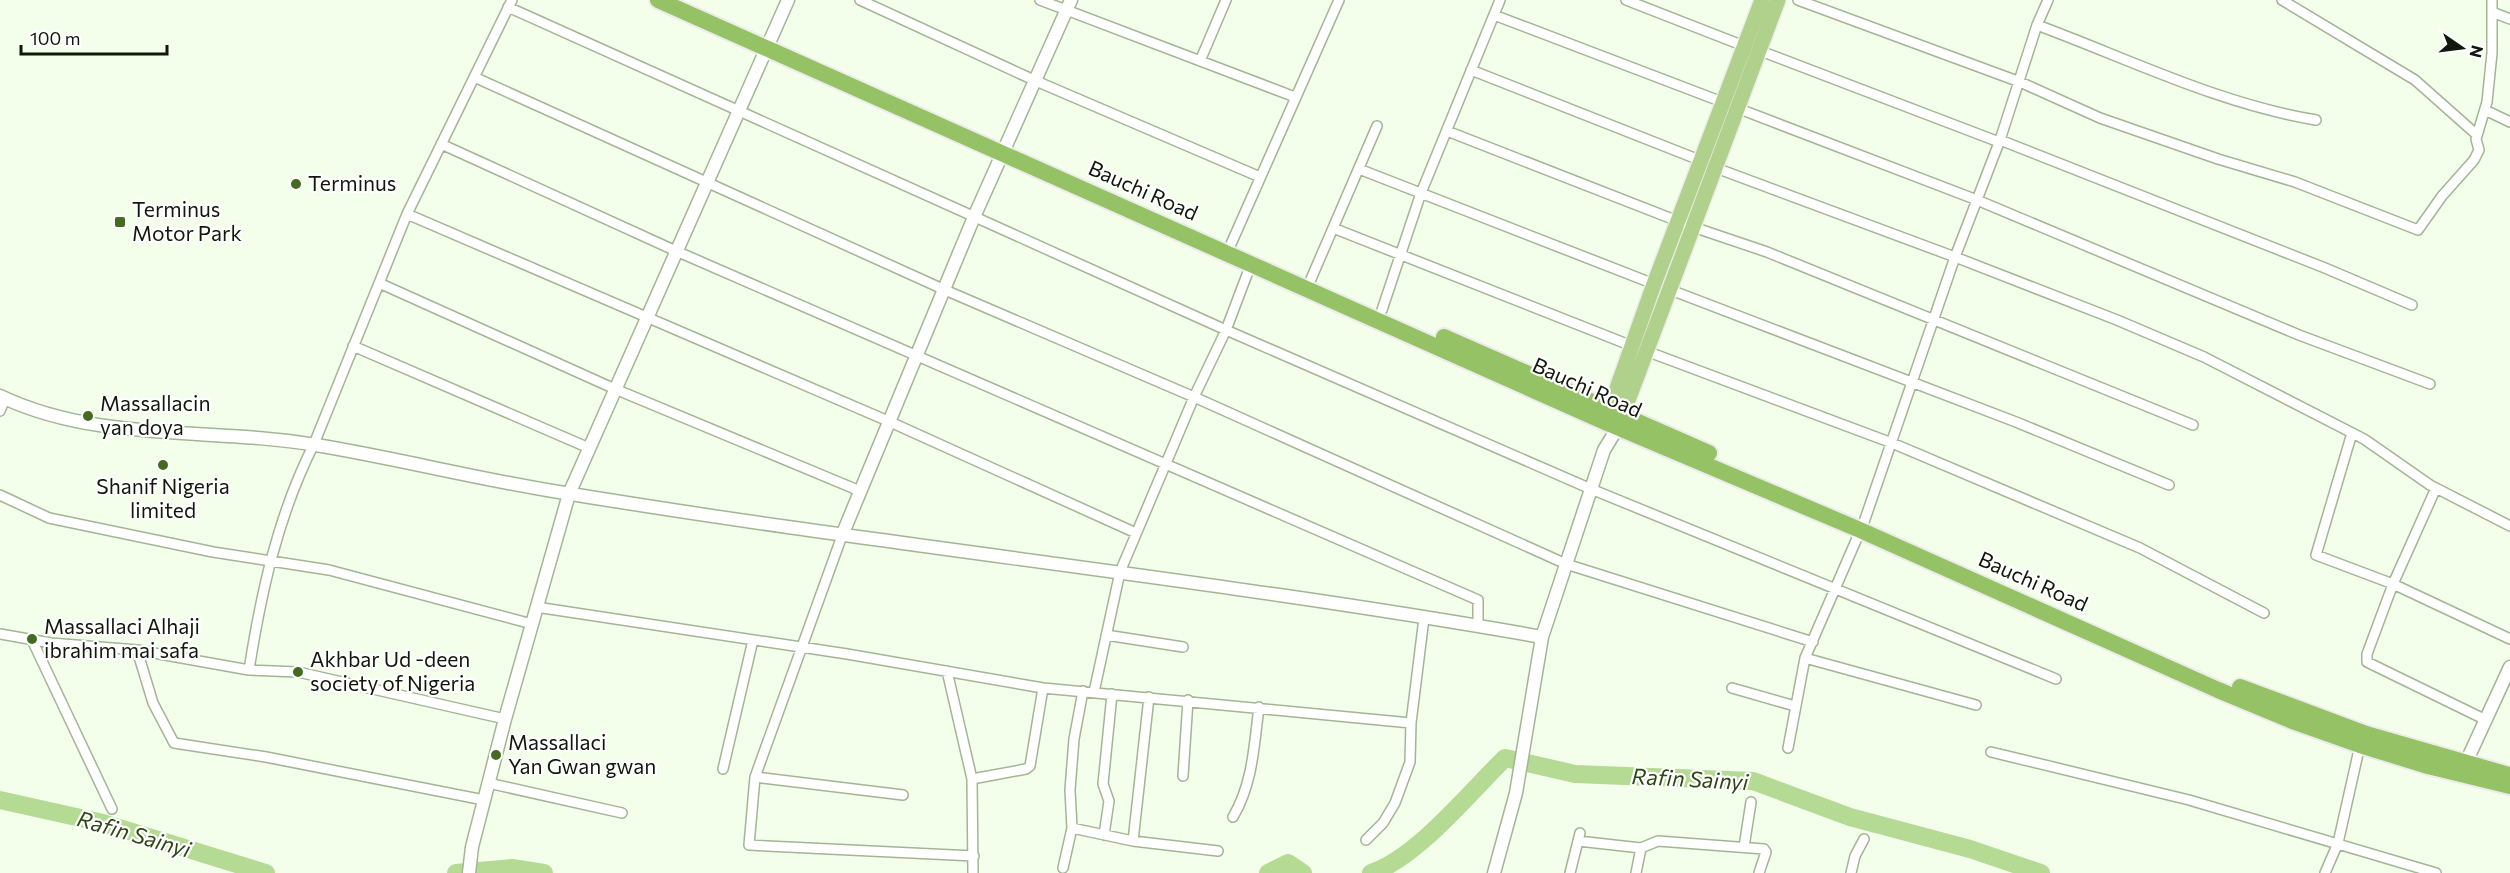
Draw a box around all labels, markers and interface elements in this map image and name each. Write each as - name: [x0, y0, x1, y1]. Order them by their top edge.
- scale bar: [21, 18, 166, 56]
- north arrow: [2432, 18, 2492, 78]
- text: 100 m: [30, 27, 80, 49]
- text: N: [2466, 44, 2488, 60]
- street label: Bauchi Road: [1085, 154, 1202, 225]
- place label: Terminus: [308, 170, 396, 195]
- marker: Terminus: [289, 177, 303, 191]
- place label: Terminus Motor Park: [132, 196, 242, 245]
- marker: Terminus Motor Park: [113, 215, 127, 229]
- street label: Bauchi Road: [1529, 351, 1646, 422]
- place label: Massallacin yan doya: [100, 390, 210, 439]
- marker: Massallacin yan doya: [81, 409, 95, 423]
- marker: Shanif Nigeria limited: [156, 458, 170, 472]
- place label: Shanif Nigeria limited: [96, 473, 230, 522]
- street label: Bauchi Road: [1975, 545, 2092, 616]
- place label: Massallaci Alhaji ibrahim mai safa: [44, 613, 200, 662]
- marker: Massallaci Alhaji ibrahim mai safa: [25, 632, 39, 646]
- place label: Akhbar Ud -deen society of Nigeria: [310, 646, 475, 695]
- marker: Akhbar Ud -deen society of Nigeria: [291, 665, 305, 679]
- place label: Massallaci Yan Gwan gwan: [508, 729, 656, 778]
- marker: Massallaci Yan Gwan gwan: [489, 748, 503, 762]
- water label: Rafin Sainyi: [1631, 762, 1750, 795]
- water label: Rafin Sainyi: [74, 804, 195, 863]

